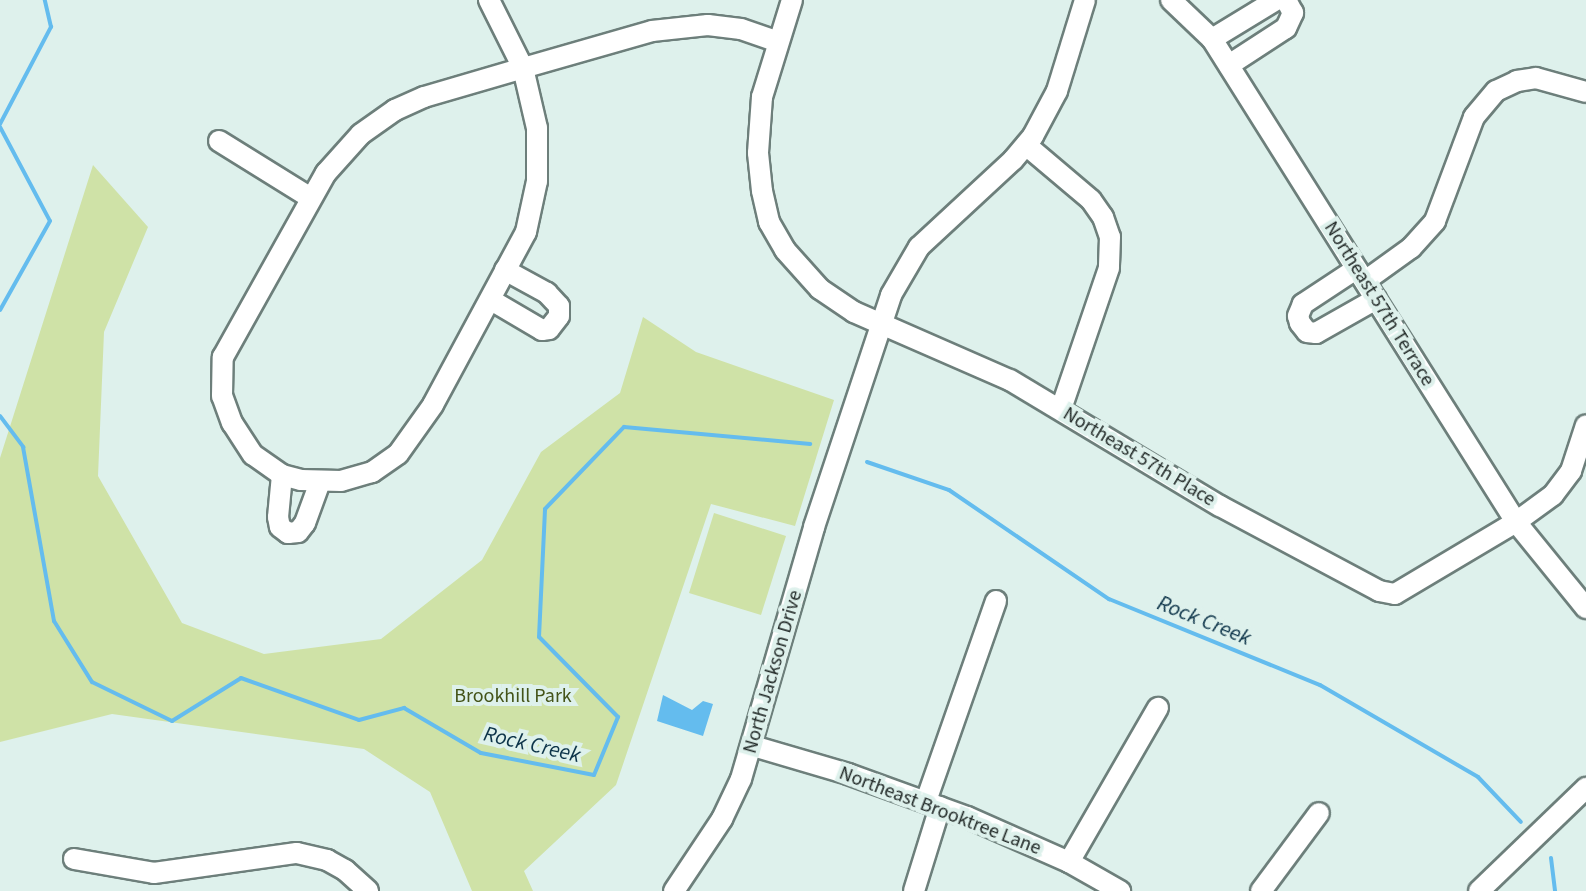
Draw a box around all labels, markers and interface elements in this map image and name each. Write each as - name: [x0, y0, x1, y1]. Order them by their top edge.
- street label: Northeast 57th Terrace: [1319, 217, 1439, 391]
- street label: Northeast 57th Place: [1058, 402, 1220, 512]
- street label: North Jackson Drive: [738, 588, 808, 756]
- water label: Rock Creek: [1153, 590, 1255, 652]
- park label: Brookhill Park: [454, 684, 572, 708]
- water label: Rock Creek: [481, 721, 583, 769]
- street label: Northeast Brooktree Lane: [836, 761, 1044, 861]

